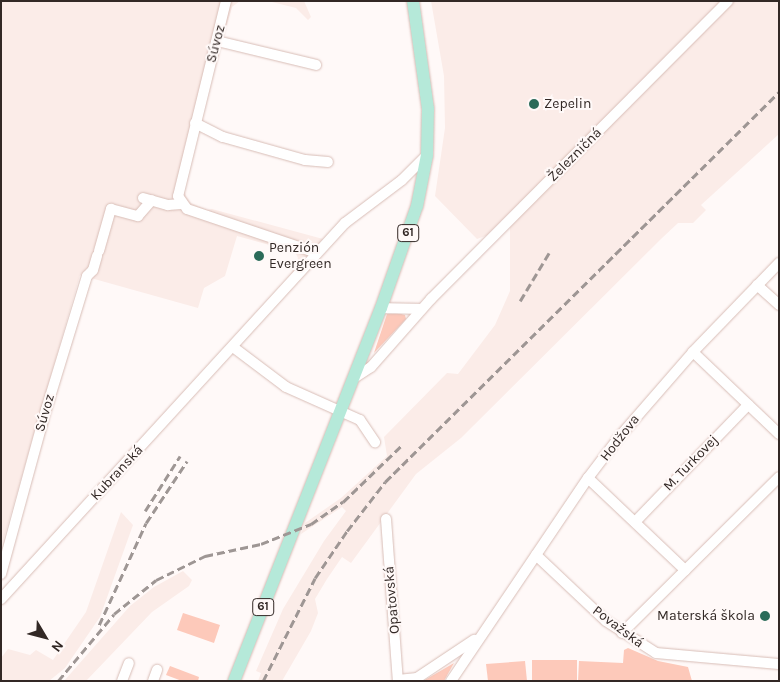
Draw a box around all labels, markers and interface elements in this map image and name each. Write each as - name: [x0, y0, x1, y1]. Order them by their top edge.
- street label: Súvoz: [203, 23, 229, 65]
- place label: Zepelin: [544, 96, 591, 112]
- marker: Zepelin: [528, 98, 540, 110]
- street label: Železničná: [545, 125, 605, 185]
- road number: 61: [397, 224, 419, 242]
- place label: Penzión Evergreen: [269, 240, 332, 272]
- marker: Penzión Evergreen: [253, 250, 265, 262]
- street label: Súvoz: [32, 392, 58, 434]
- street label: Hodžova: [597, 411, 643, 465]
- street label: M. Turkovej: [660, 431, 722, 495]
- street label: Kubranská: [87, 442, 147, 504]
- street label: Opatovská: [381, 565, 403, 635]
- road number: 61: [252, 598, 274, 616]
- street label: Považská: [589, 602, 647, 652]
- place label: Materská škola: [657, 608, 755, 624]
- marker: Materská škola: [759, 610, 771, 622]
- north arrow: [20, 612, 70, 662]
- text: N: [48, 637, 67, 655]

